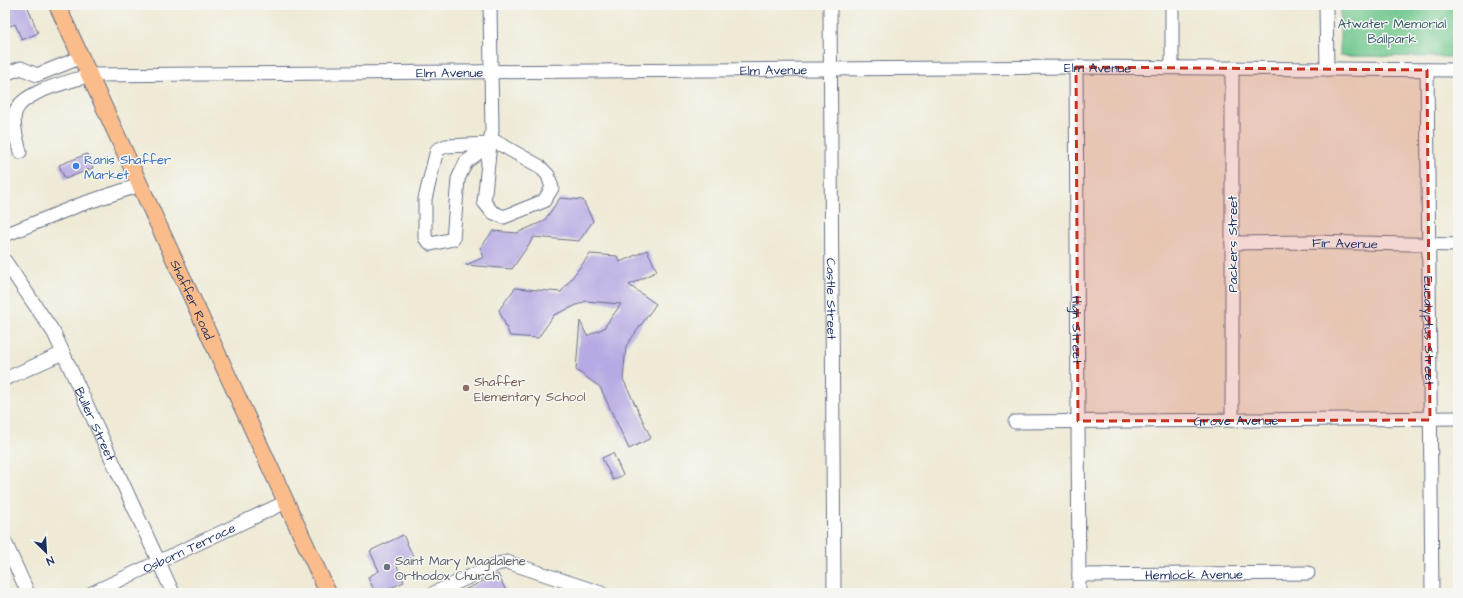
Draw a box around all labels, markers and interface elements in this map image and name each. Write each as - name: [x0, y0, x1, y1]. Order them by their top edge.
- park label: Atwater Memorial Ballpark: [1338, 15, 1446, 48]
- street label: Elm Avenue: [1064, 59, 1131, 77]
- street label: Elm Avenue: [740, 61, 807, 80]
- street label: Elm Avenue: [416, 64, 483, 82]
- place label: Ranis Shaffer Market: [84, 151, 171, 184]
- marker: Ranis Shaffer Market: [71, 161, 81, 171]
- street label: Packers Street: [1224, 195, 1242, 293]
- street label: Fir Avenue: [1312, 234, 1378, 253]
- street label: Shaffer Road: [165, 257, 218, 343]
- street label: Castle Street: [822, 258, 840, 341]
- street label: Eucalyptus Street: [1418, 276, 1438, 387]
- street label: High Street: [1066, 296, 1086, 365]
- place label: Shaffer Elementary School: [474, 373, 586, 407]
- marker: Shaffer Elementary School: [461, 383, 471, 393]
- street label: Buller Street: [70, 384, 120, 465]
- street label: Grove Avenue: [1194, 412, 1278, 430]
- street label: Osborn Terrace: [140, 519, 238, 578]
- north arrow: [26, 532, 66, 572]
- text: N: [44, 552, 56, 569]
- place label: Saint Mary Magdalene Orthodox Church: [395, 552, 526, 585]
- marker: Saint Mary Magdalene Orthodox Church: [382, 562, 392, 572]
- street label: Hemlock Avenue: [1145, 566, 1243, 584]

